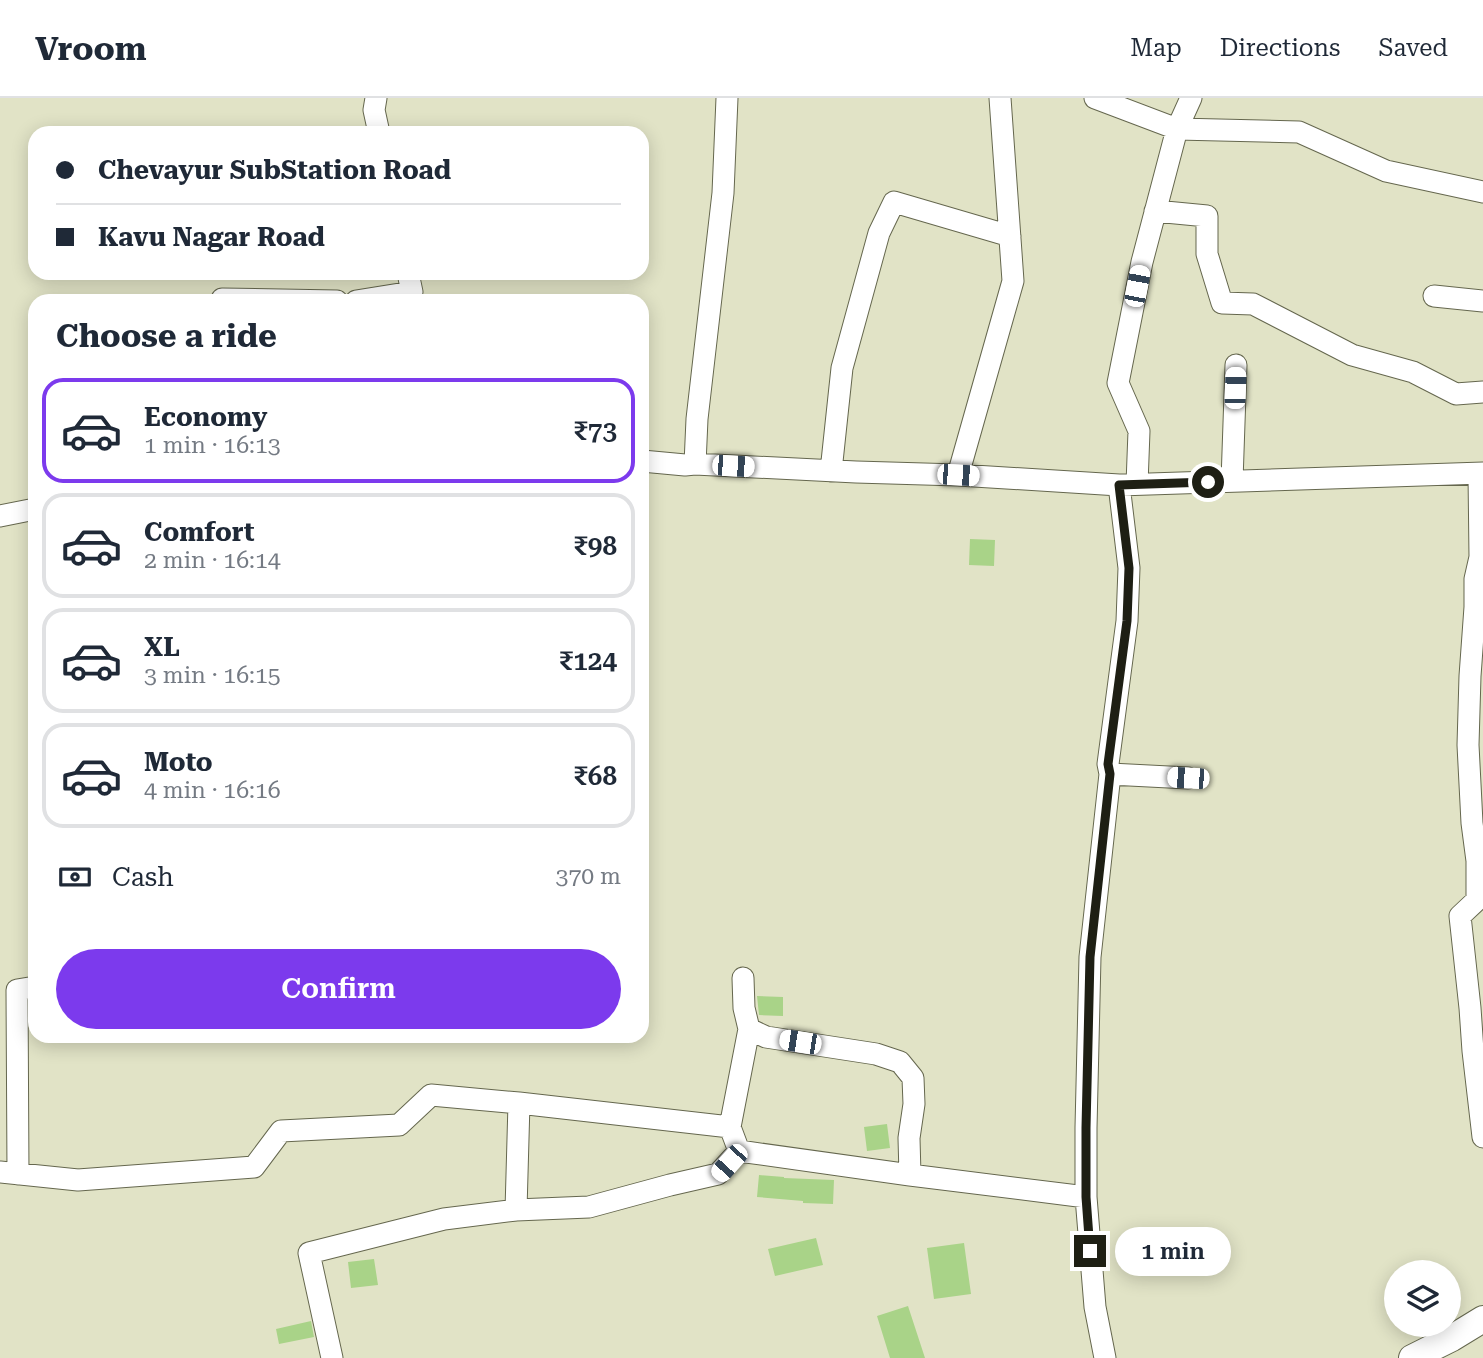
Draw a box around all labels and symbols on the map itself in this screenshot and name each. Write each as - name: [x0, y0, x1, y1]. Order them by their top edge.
- car: [1123, 263, 1152, 309]
- car: [1224, 367, 1247, 409]
- car: [712, 454, 755, 478]
- car: [937, 463, 980, 487]
- route start: [1192, 466, 1224, 498]
- car: [1167, 766, 1210, 790]
- car: [778, 1028, 823, 1056]
- car: [708, 1140, 751, 1186]
- callout: 1 min: [1114, 1226, 1230, 1276]
- route end: [1074, 1235, 1106, 1267]

